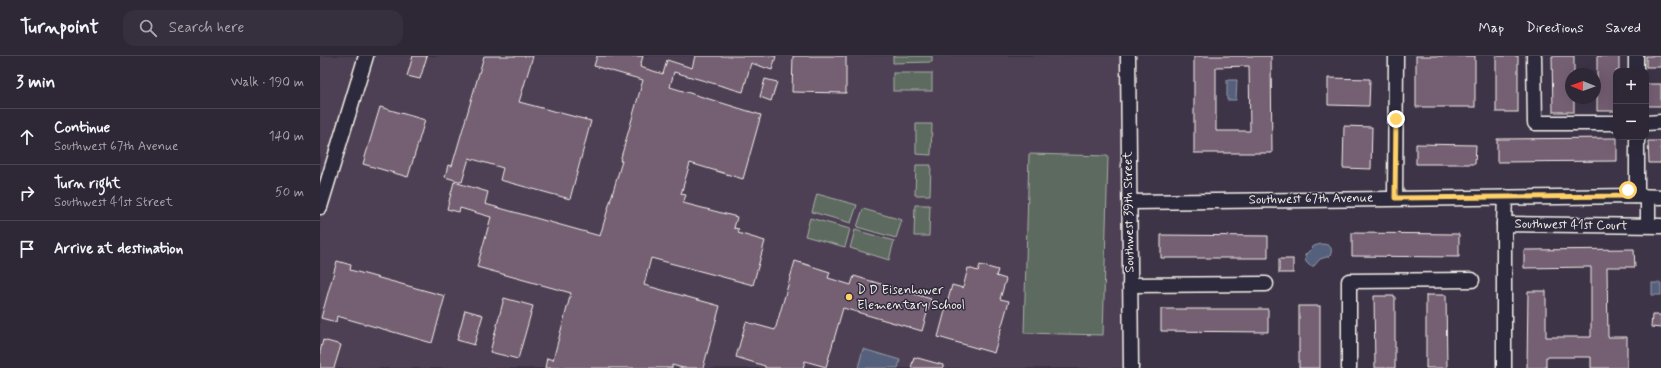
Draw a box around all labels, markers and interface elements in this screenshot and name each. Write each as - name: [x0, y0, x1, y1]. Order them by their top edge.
- search box: [123, 10, 403, 46]
- text: Turnpoint: [20, 15, 99, 40]
- icon: search: [137, 17, 159, 39]
- text: Search here: [169, 18, 244, 38]
- text: Map: [1478, 19, 1504, 37]
- text: Directions: [1526, 19, 1584, 37]
- text: Saved: [1606, 19, 1641, 37]
- north arrow: [1565, 68, 1601, 104]
- map controls: [1613, 68, 1649, 140]
- button: +: [1613, 68, 1649, 104]
- text: 3 min: [16, 71, 55, 93]
- text: Walk · 190 m: [231, 74, 304, 91]
- button: −: [1613, 104, 1649, 140]
- route end: [1387, 110, 1405, 128]
- text: Continue: [54, 118, 110, 138]
- icon: ahead: [16, 126, 38, 148]
- text: 140 m: [269, 128, 304, 145]
- text: Southwest 67th Avenue: [54, 138, 179, 155]
- street label: Southwest 39th Street: [1119, 151, 1139, 273]
- text: Turn right: [54, 174, 121, 194]
- route start: [1619, 181, 1637, 199]
- icon: right: [16, 182, 38, 204]
- text: 50 m: [275, 184, 304, 201]
- street label: Southwest 67th Avenue: [1249, 189, 1373, 209]
- text: Southwest 41st Street: [54, 194, 173, 211]
- street label: Southwest 41st Court: [1514, 216, 1628, 234]
- icon: arrive: [16, 238, 38, 260]
- text: Arrive at destination: [54, 239, 183, 259]
- place label: D D Eisenhower Elementary School: [857, 282, 965, 314]
- marker: D D Eisenhower Elementary School: [844, 292, 854, 302]

